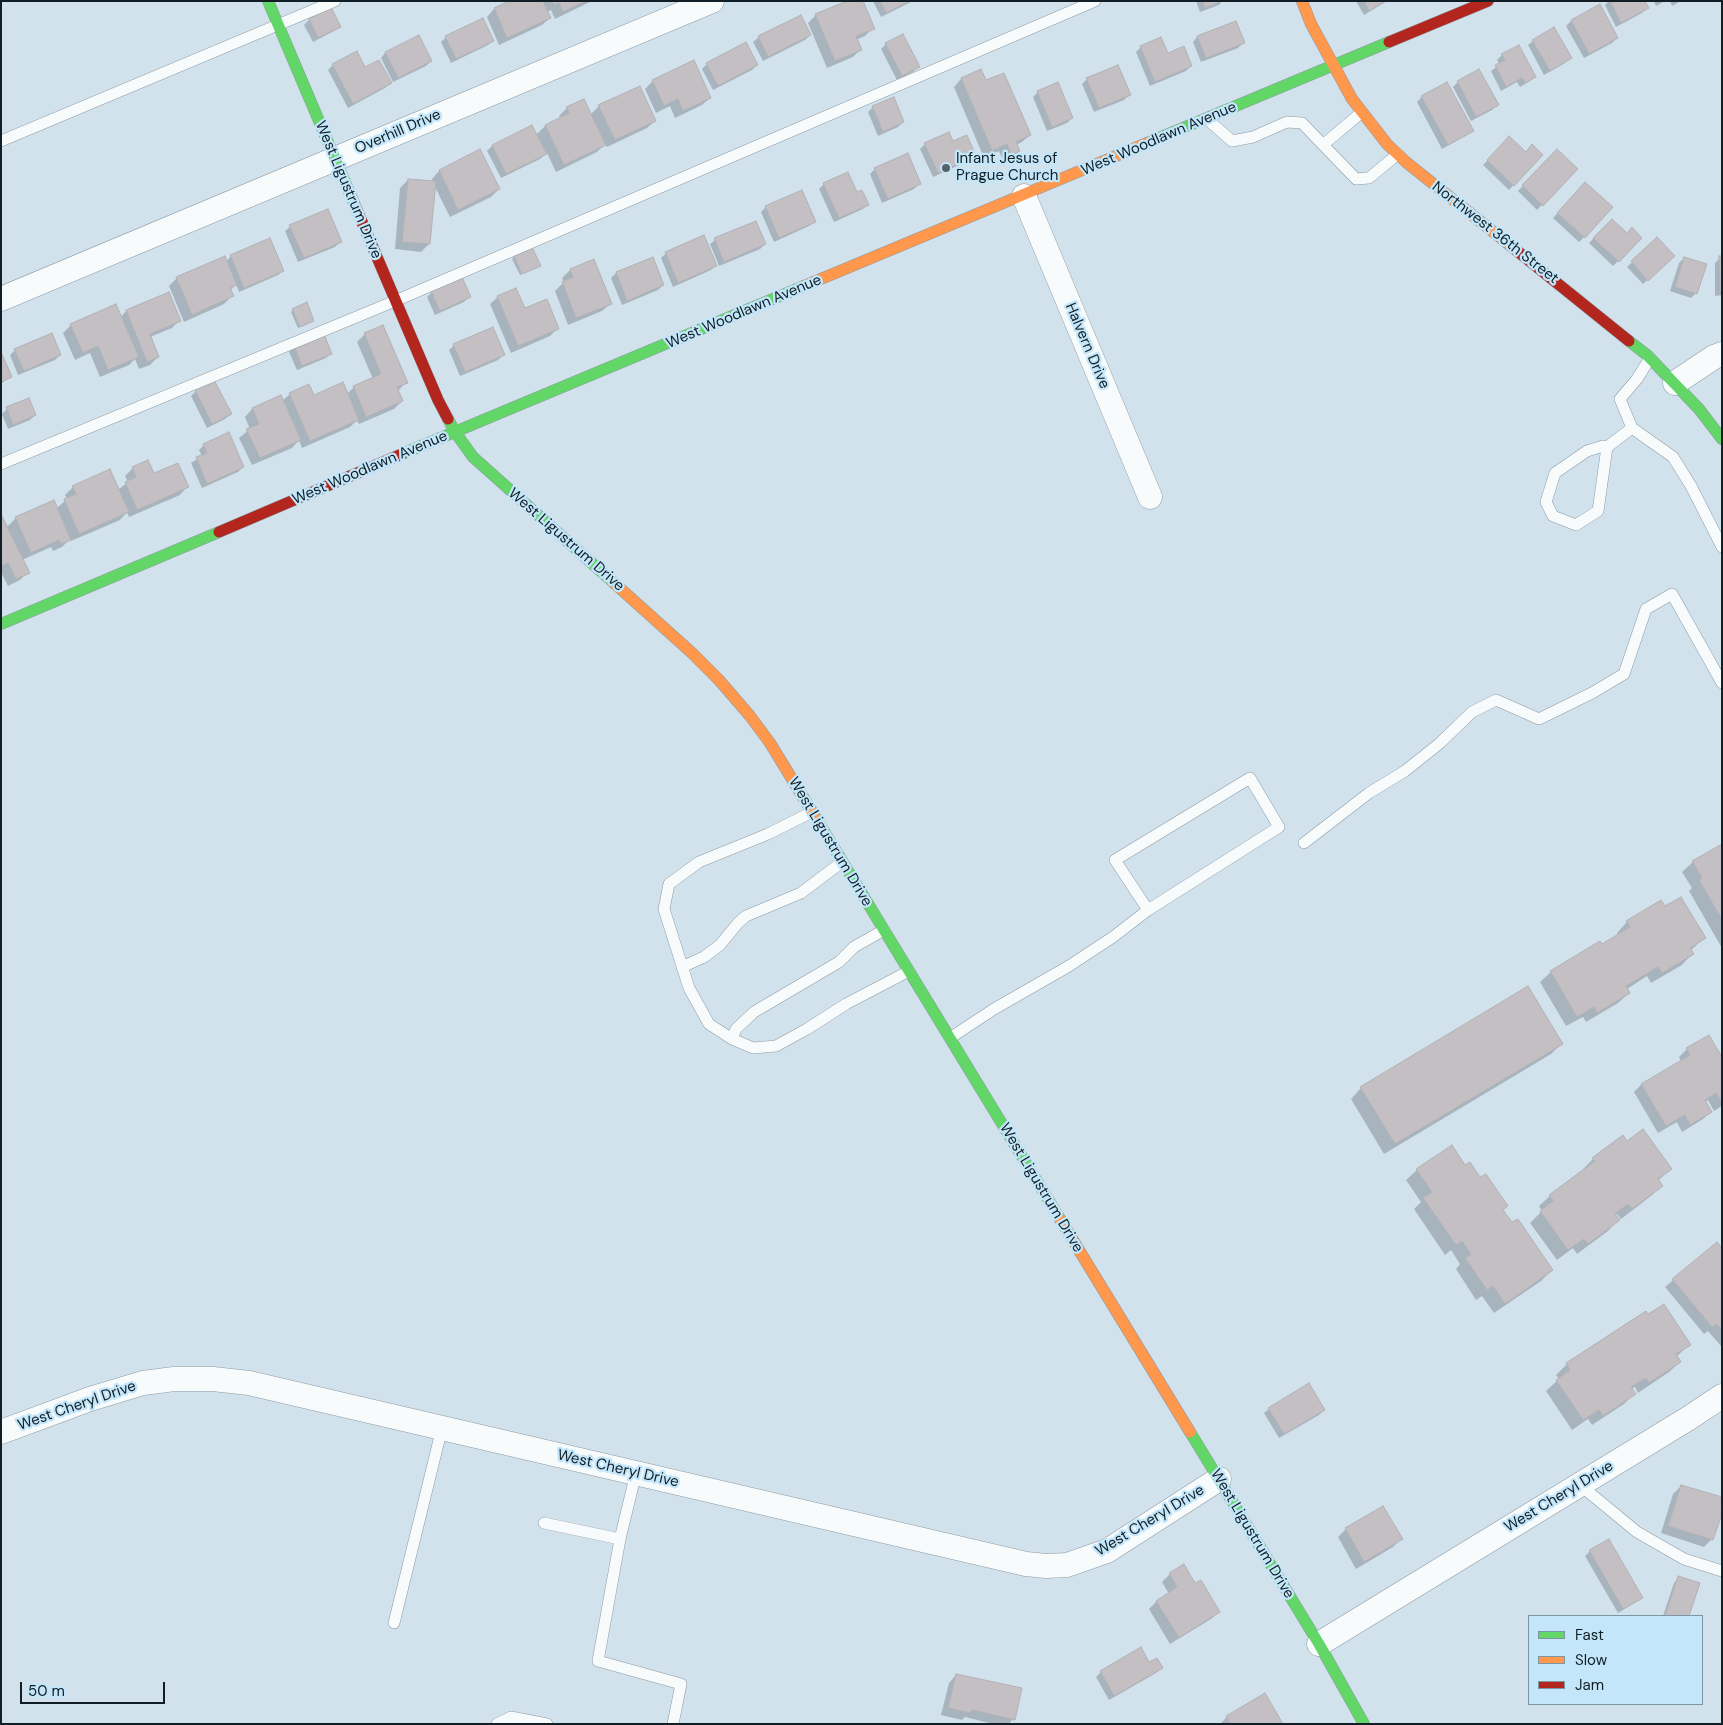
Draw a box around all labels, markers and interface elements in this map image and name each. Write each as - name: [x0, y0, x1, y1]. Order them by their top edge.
- street label: West Woodlawn Avenue: [1079, 98, 1239, 180]
- street label: Overhill Drive: [352, 106, 444, 158]
- street label: West Ligustrum Drive: [311, 118, 385, 262]
- place label: Infant Jesus of Prague Church: [956, 150, 1058, 185]
- marker: Infant Jesus of Prague Church: [940, 162, 952, 174]
- street label: Northwest 36th Street: [1428, 178, 1562, 288]
- street label: West Woodlawn Avenue: [664, 271, 824, 353]
- street label: Halvern Drive: [1061, 300, 1113, 392]
- street label: West Woodlawn Avenue: [290, 427, 450, 509]
- street label: West Ligustrum Drive: [504, 485, 628, 595]
- street label: West Ligustrum Drive: [784, 774, 876, 910]
- street label: West Ligustrum Drive: [995, 1120, 1087, 1256]
- street label: West Cheryl Drive: [15, 1377, 139, 1435]
- street label: West Cheryl Drive: [556, 1446, 680, 1492]
- street label: West Cheryl Drive: [1501, 1457, 1617, 1537]
- street label: West Ligustrum Drive: [1206, 1466, 1298, 1602]
- street label: West Cheryl Drive: [1092, 1481, 1208, 1561]
- legend: [1528, 1615, 1703, 1705]
- text: Fast: [1575, 1625, 1604, 1645]
- text: Slow: [1575, 1650, 1607, 1670]
- scale bar: [22, 1672, 168, 1704]
- text: Jam: [1575, 1675, 1604, 1695]
- text: 50 m: [28, 1681, 65, 1701]

